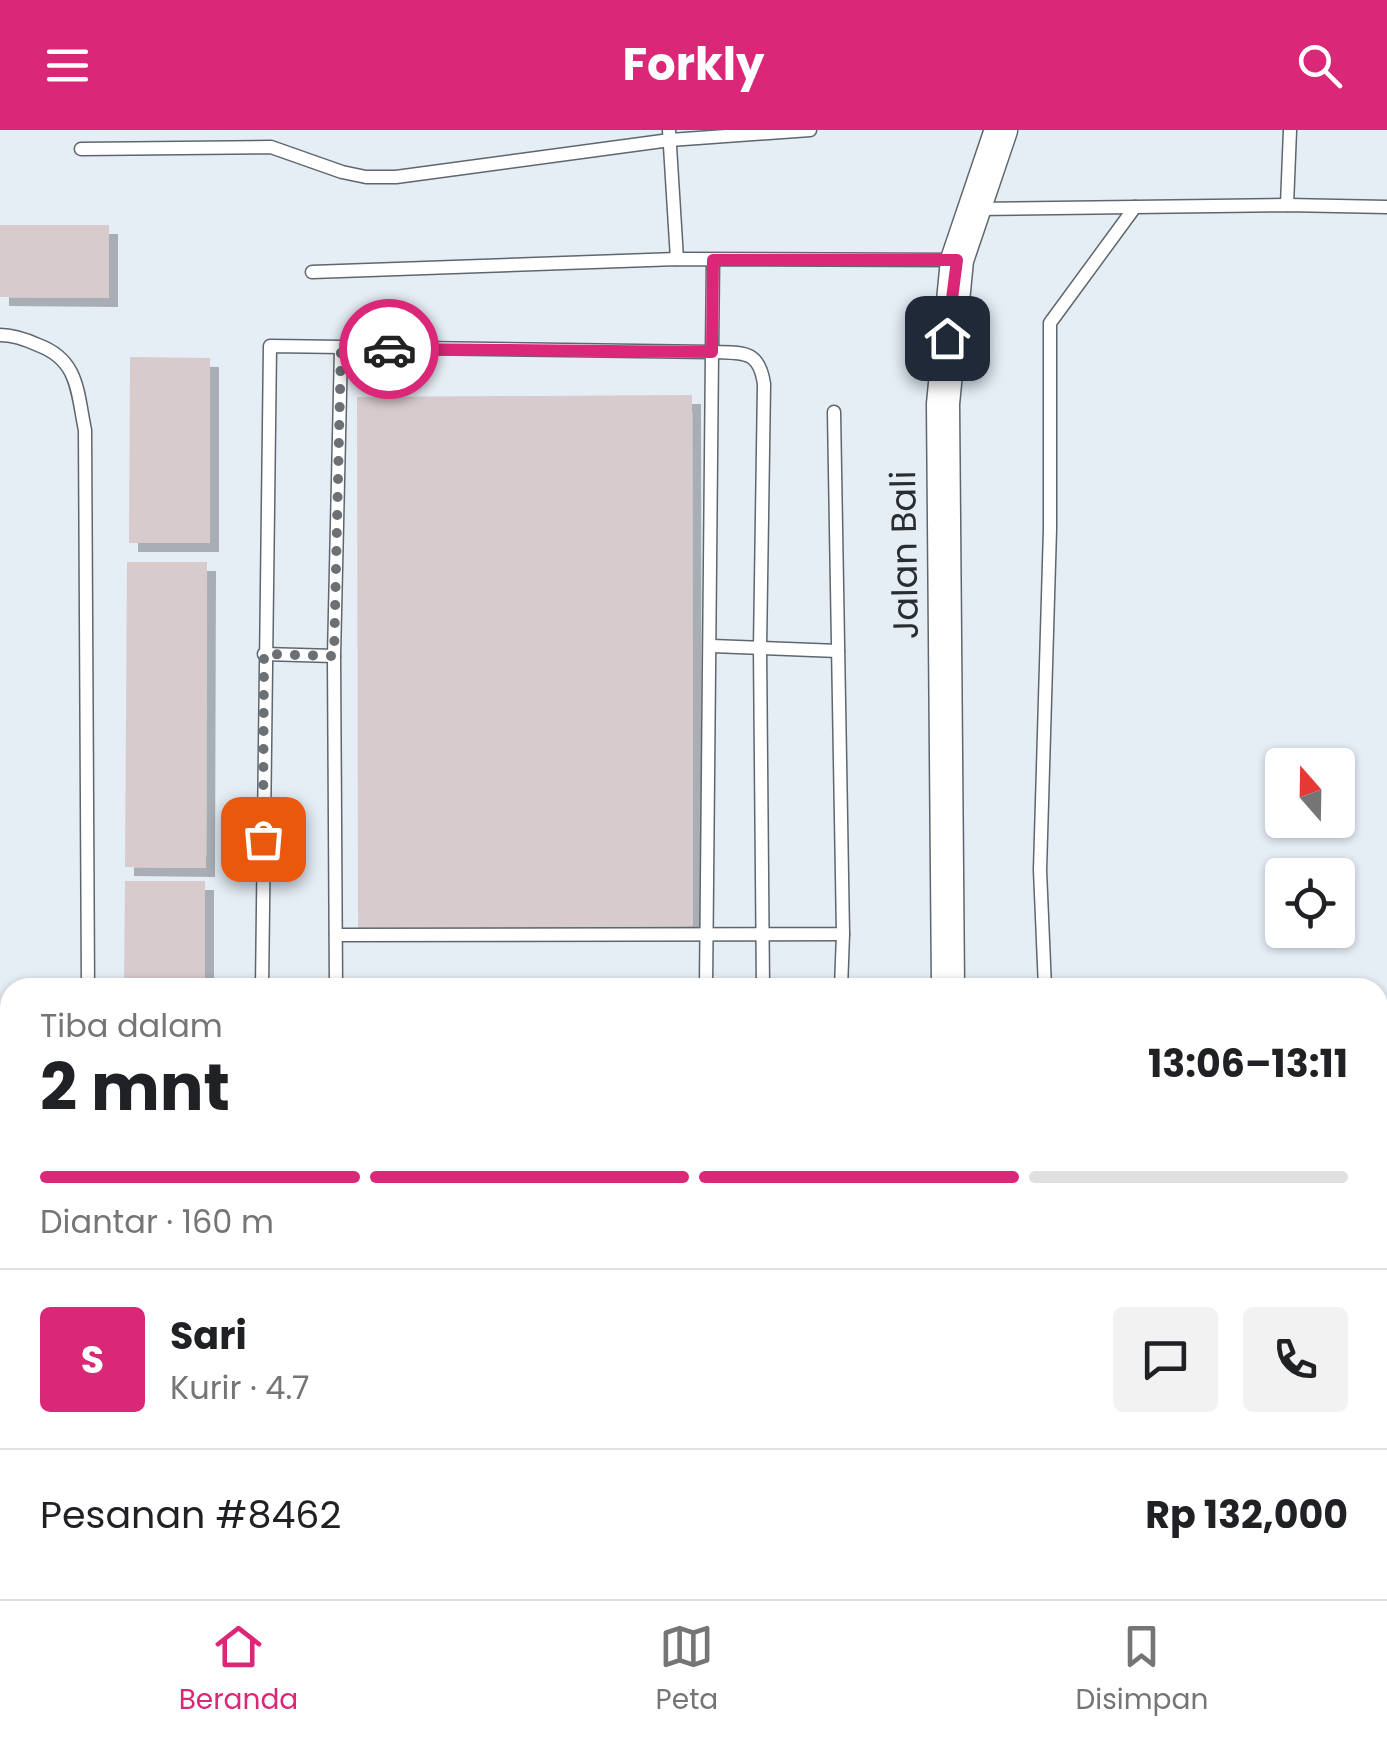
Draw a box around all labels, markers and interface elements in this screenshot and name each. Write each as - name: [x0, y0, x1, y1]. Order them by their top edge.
- text: Forkly: [622, 33, 765, 96]
- icon: menu: [40, 38, 95, 93]
- icon: search: [1292, 38, 1347, 93]
- pin: [905, 296, 990, 381]
- courier: [339, 299, 439, 399]
- icon: home: [920, 311, 975, 366]
- icon: car: [362, 322, 417, 377]
- street label: Jalan Bali: [878, 470, 930, 640]
- north arrow: [1265, 748, 1355, 838]
- map controls: [1265, 748, 1355, 948]
- pin: [221, 797, 306, 882]
- icon: bag: [236, 812, 291, 867]
- button: locate: [1265, 858, 1355, 948]
- text: Tiba dalam: [40, 1003, 223, 1048]
- text: 13:06–13:11: [1148, 1037, 1348, 1090]
- text: 2 mnt: [40, 1042, 230, 1133]
- text: Diantar · 160 m: [40, 1199, 274, 1244]
- button: chat: [1113, 1307, 1218, 1412]
- button: phone: [1243, 1307, 1348, 1412]
- text: Sari: [170, 1309, 247, 1362]
- text: S: [81, 1333, 104, 1386]
- text: Kurir · 4.7: [170, 1365, 310, 1410]
- text: Pesanan #8462: [40, 1488, 341, 1541]
- text: Rp 132,000: [1145, 1488, 1348, 1541]
- tab: Beranda: [179, 1619, 298, 1721]
- tab: Peta: [656, 1619, 718, 1721]
- tab: Disimpan: [1076, 1619, 1208, 1721]

